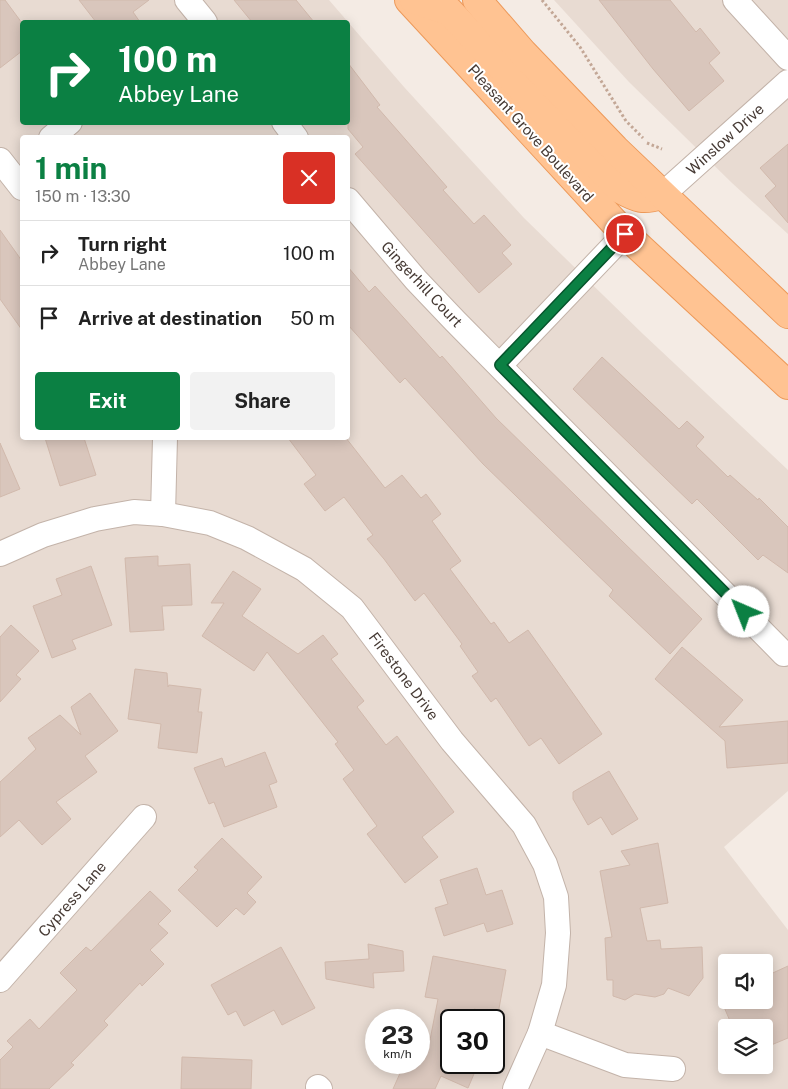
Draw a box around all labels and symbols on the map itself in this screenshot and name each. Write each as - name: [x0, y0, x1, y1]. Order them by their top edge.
- street label: Pleasant Grove Boulevard: [465, 61, 597, 205]
- street label: Winslow Drive: [683, 100, 767, 178]
- pin: [604, 213, 646, 255]
- street label: Gingerhill Court: [378, 238, 466, 330]
- position arrow: [717, 585, 769, 637]
- street label: Firestone Drive: [366, 629, 442, 723]
- street label: Cypress Lane: [35, 858, 109, 940]
- speed limit sign: 30: [440, 1009, 505, 1074]

